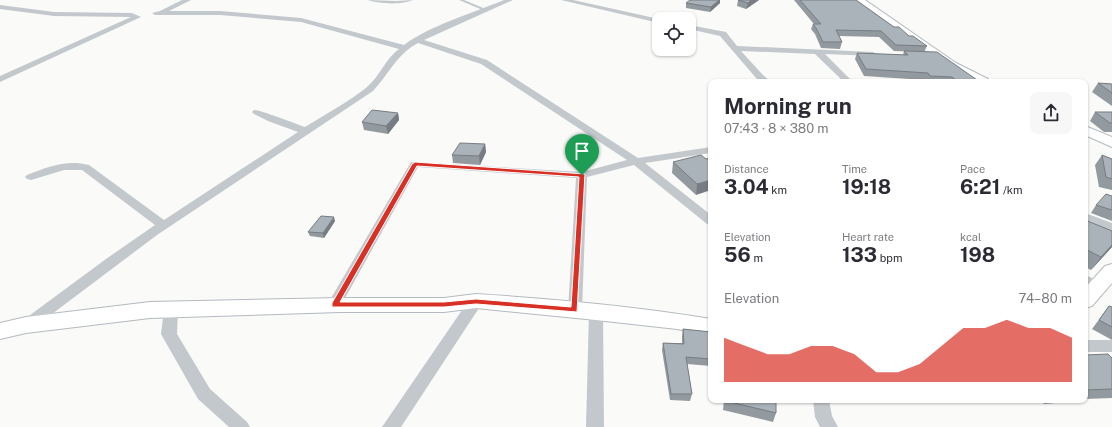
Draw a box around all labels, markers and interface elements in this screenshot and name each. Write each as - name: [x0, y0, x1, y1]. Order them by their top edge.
- map controls: [652, 12, 696, 56]
- button: locate: [652, 12, 696, 56]
- button: share: [1030, 92, 1072, 134]
- text: Morning run: [724, 93, 852, 119]
- text: 07:43 · 8 × 380 m: [724, 121, 829, 136]
- pin: [565, 134, 599, 175]
- icon: arrive: [571, 140, 593, 162]
- text: Distance: [724, 163, 769, 175]
- text: Time: [842, 163, 867, 175]
- text: Pace: [960, 163, 985, 175]
- text: 3.04: [724, 175, 769, 199]
- text: 19:18: [842, 175, 891, 199]
- text: 6:21: [960, 175, 1000, 199]
- text: km: [769, 184, 787, 196]
- text: /km: [1000, 184, 1023, 196]
- text: Elevation: [724, 231, 771, 243]
- text: Heart rate: [842, 231, 894, 243]
- text: kcal: [960, 231, 981, 243]
- text: 56: [724, 243, 751, 267]
- text: 133: [842, 243, 877, 267]
- text: 198: [960, 243, 995, 267]
- text: m: [751, 252, 763, 264]
- text: bpm: [877, 252, 902, 264]
- text: Elevation: [724, 291, 779, 306]
- text: 74–80 m: [1018, 291, 1072, 306]

